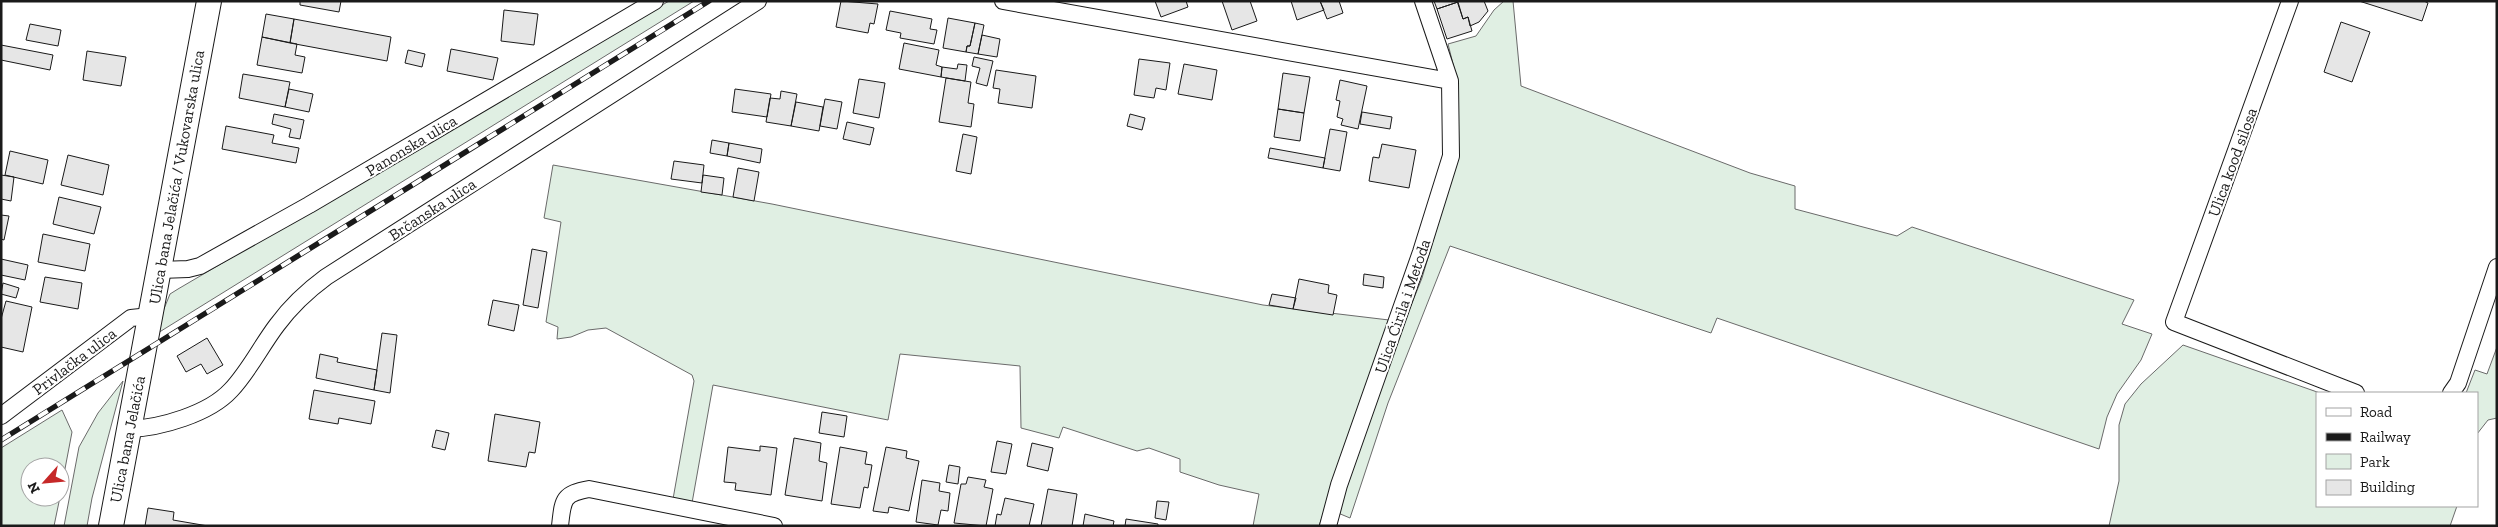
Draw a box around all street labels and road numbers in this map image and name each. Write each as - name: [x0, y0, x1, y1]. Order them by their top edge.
- street label: Ulica bana Jelačića / Vukovarska ulica: [145, 48, 208, 306]
- street label: Ulica kood silosa: [2204, 105, 2261, 219]
- street label: Panonska ulica: [362, 111, 460, 180]
- street label: Brčanska ulica: [385, 174, 480, 245]
- street label: Ulica Ćirila i Metoda: [1371, 236, 1434, 376]
- street label: Privlačka ulica: [29, 324, 120, 399]
- street label: Ulica bana Jelačića: [106, 374, 149, 504]

